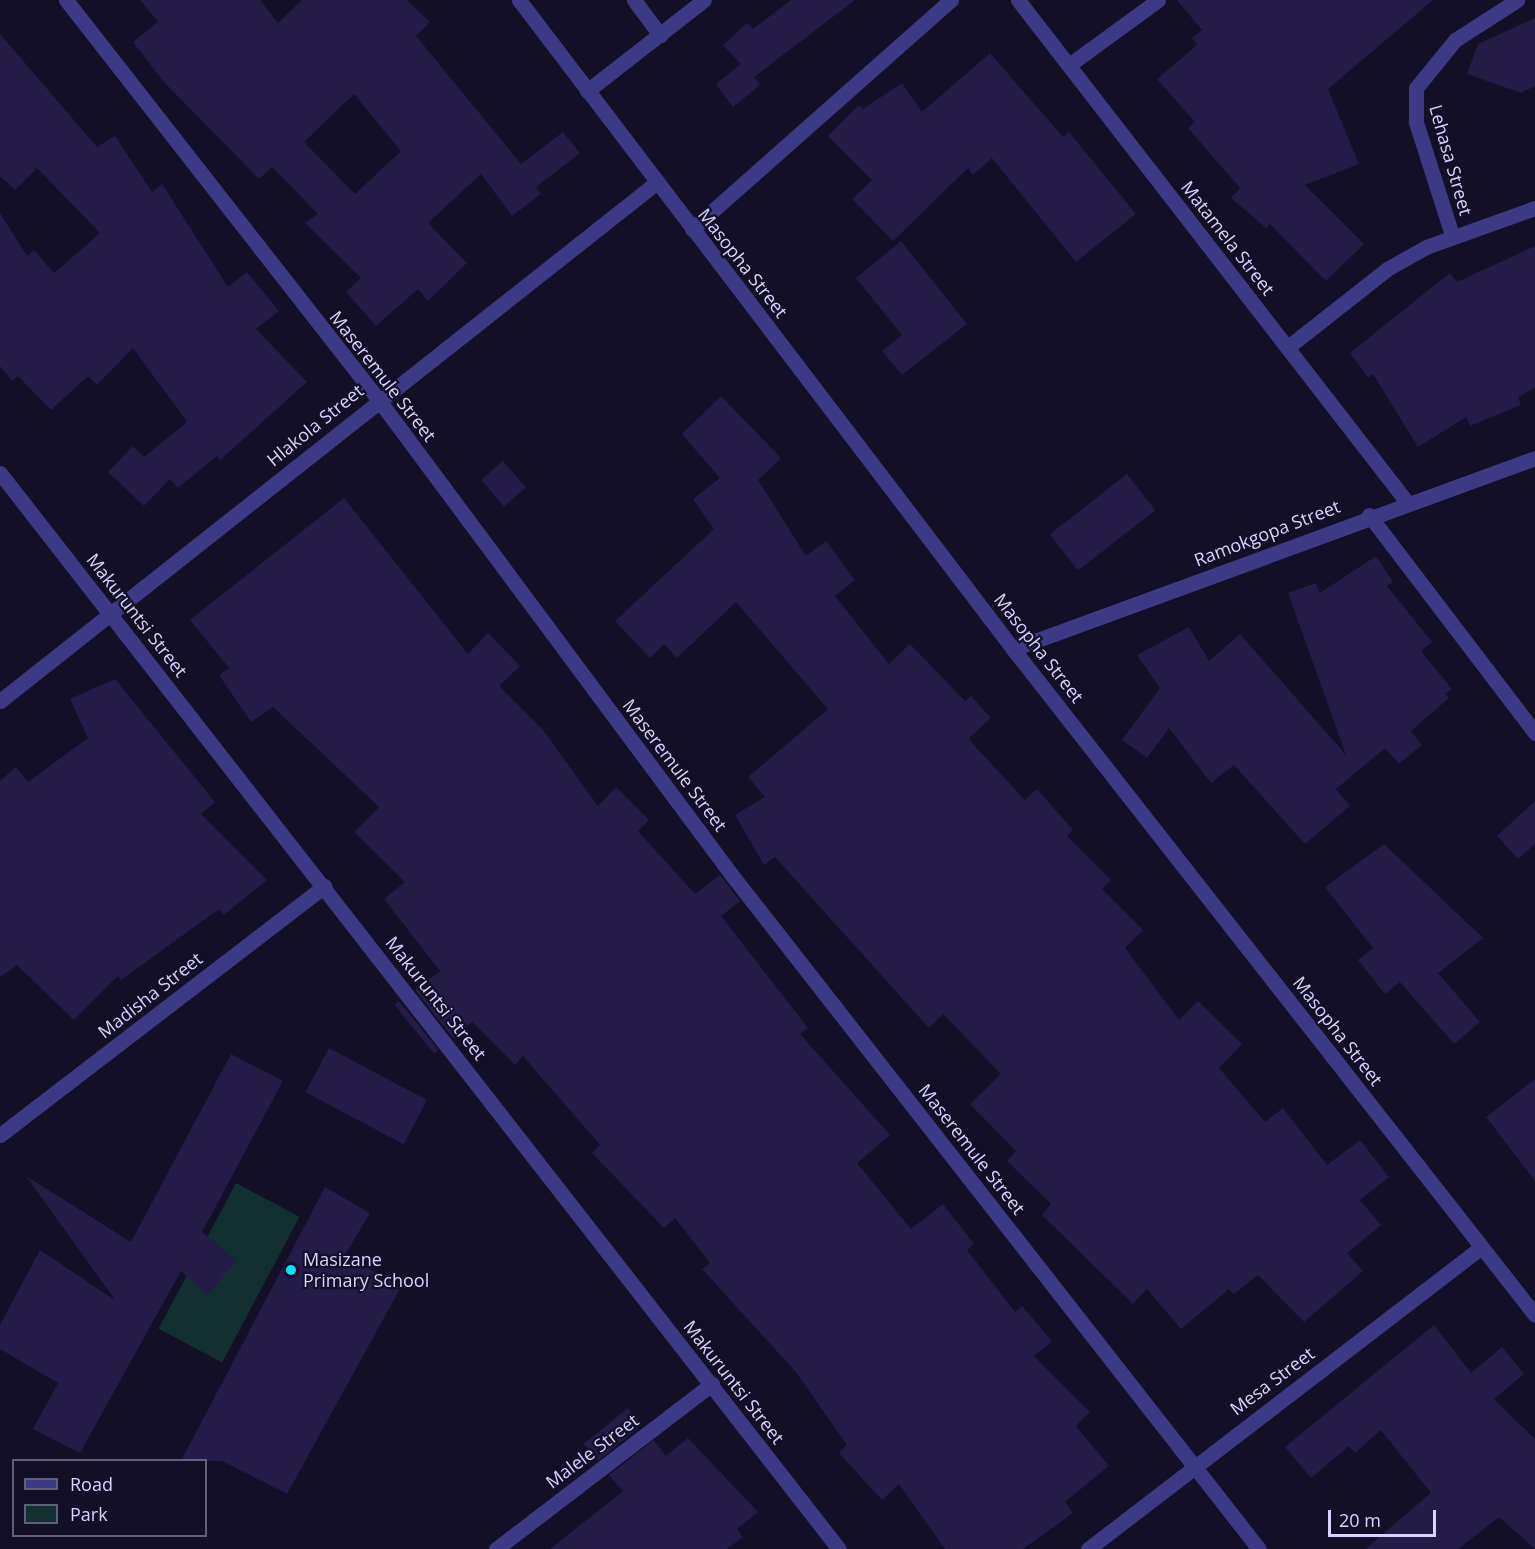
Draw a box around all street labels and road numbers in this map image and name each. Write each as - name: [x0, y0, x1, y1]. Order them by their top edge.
- street label: Lehasa Street: [1425, 102, 1477, 218]
- street label: Matamela Street: [1177, 177, 1279, 299]
- street label: Masopha Street: [694, 204, 792, 322]
- street label: Maseremule Street: [325, 306, 441, 446]
- street label: Hlakola Street: [263, 380, 367, 470]
- street label: Ramokgopa Street: [1191, 495, 1343, 571]
- street label: Makuruntsi Street: [82, 549, 192, 681]
- street label: Masopha Street: [990, 589, 1088, 707]
- street label: Maseremule Street: [618, 695, 732, 835]
- street label: Makuruntsi Street: [381, 932, 491, 1064]
- street label: Madisha Street: [94, 948, 206, 1042]
- street label: Masopha Street: [1289, 972, 1387, 1090]
- street label: Maseremule Street: [914, 1079, 1030, 1219]
- street label: Makuruntsi Street: [679, 1316, 789, 1448]
- street label: Mesa Street: [1226, 1342, 1318, 1420]
- street label: Malele Street: [541, 1409, 643, 1493]

